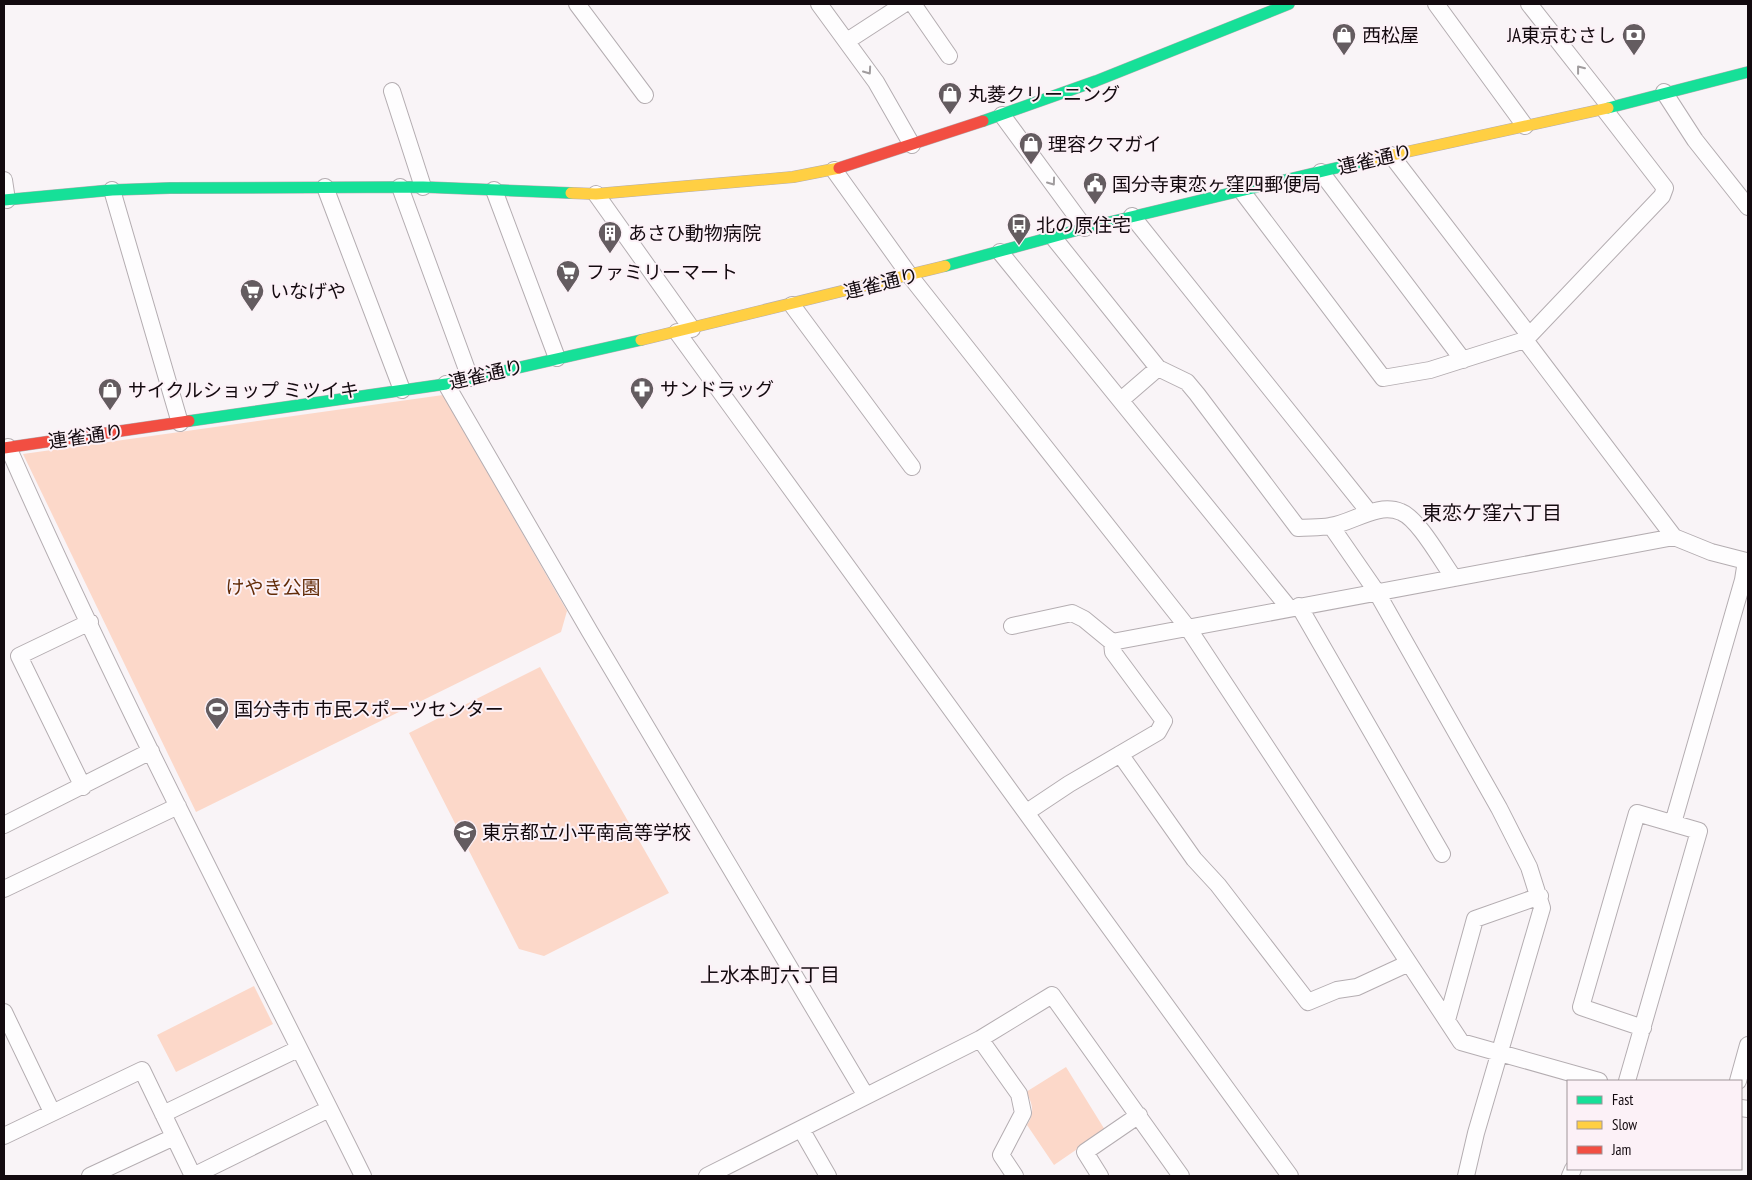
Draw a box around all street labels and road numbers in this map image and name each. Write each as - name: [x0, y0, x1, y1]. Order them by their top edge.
- street label: 連雀通り: [1335, 139, 1415, 179]
- street label: 連雀通り: [841, 262, 921, 304]
- street label: 連雀通り: [446, 354, 526, 394]
- street label: 連雀通り: [47, 419, 125, 453]

